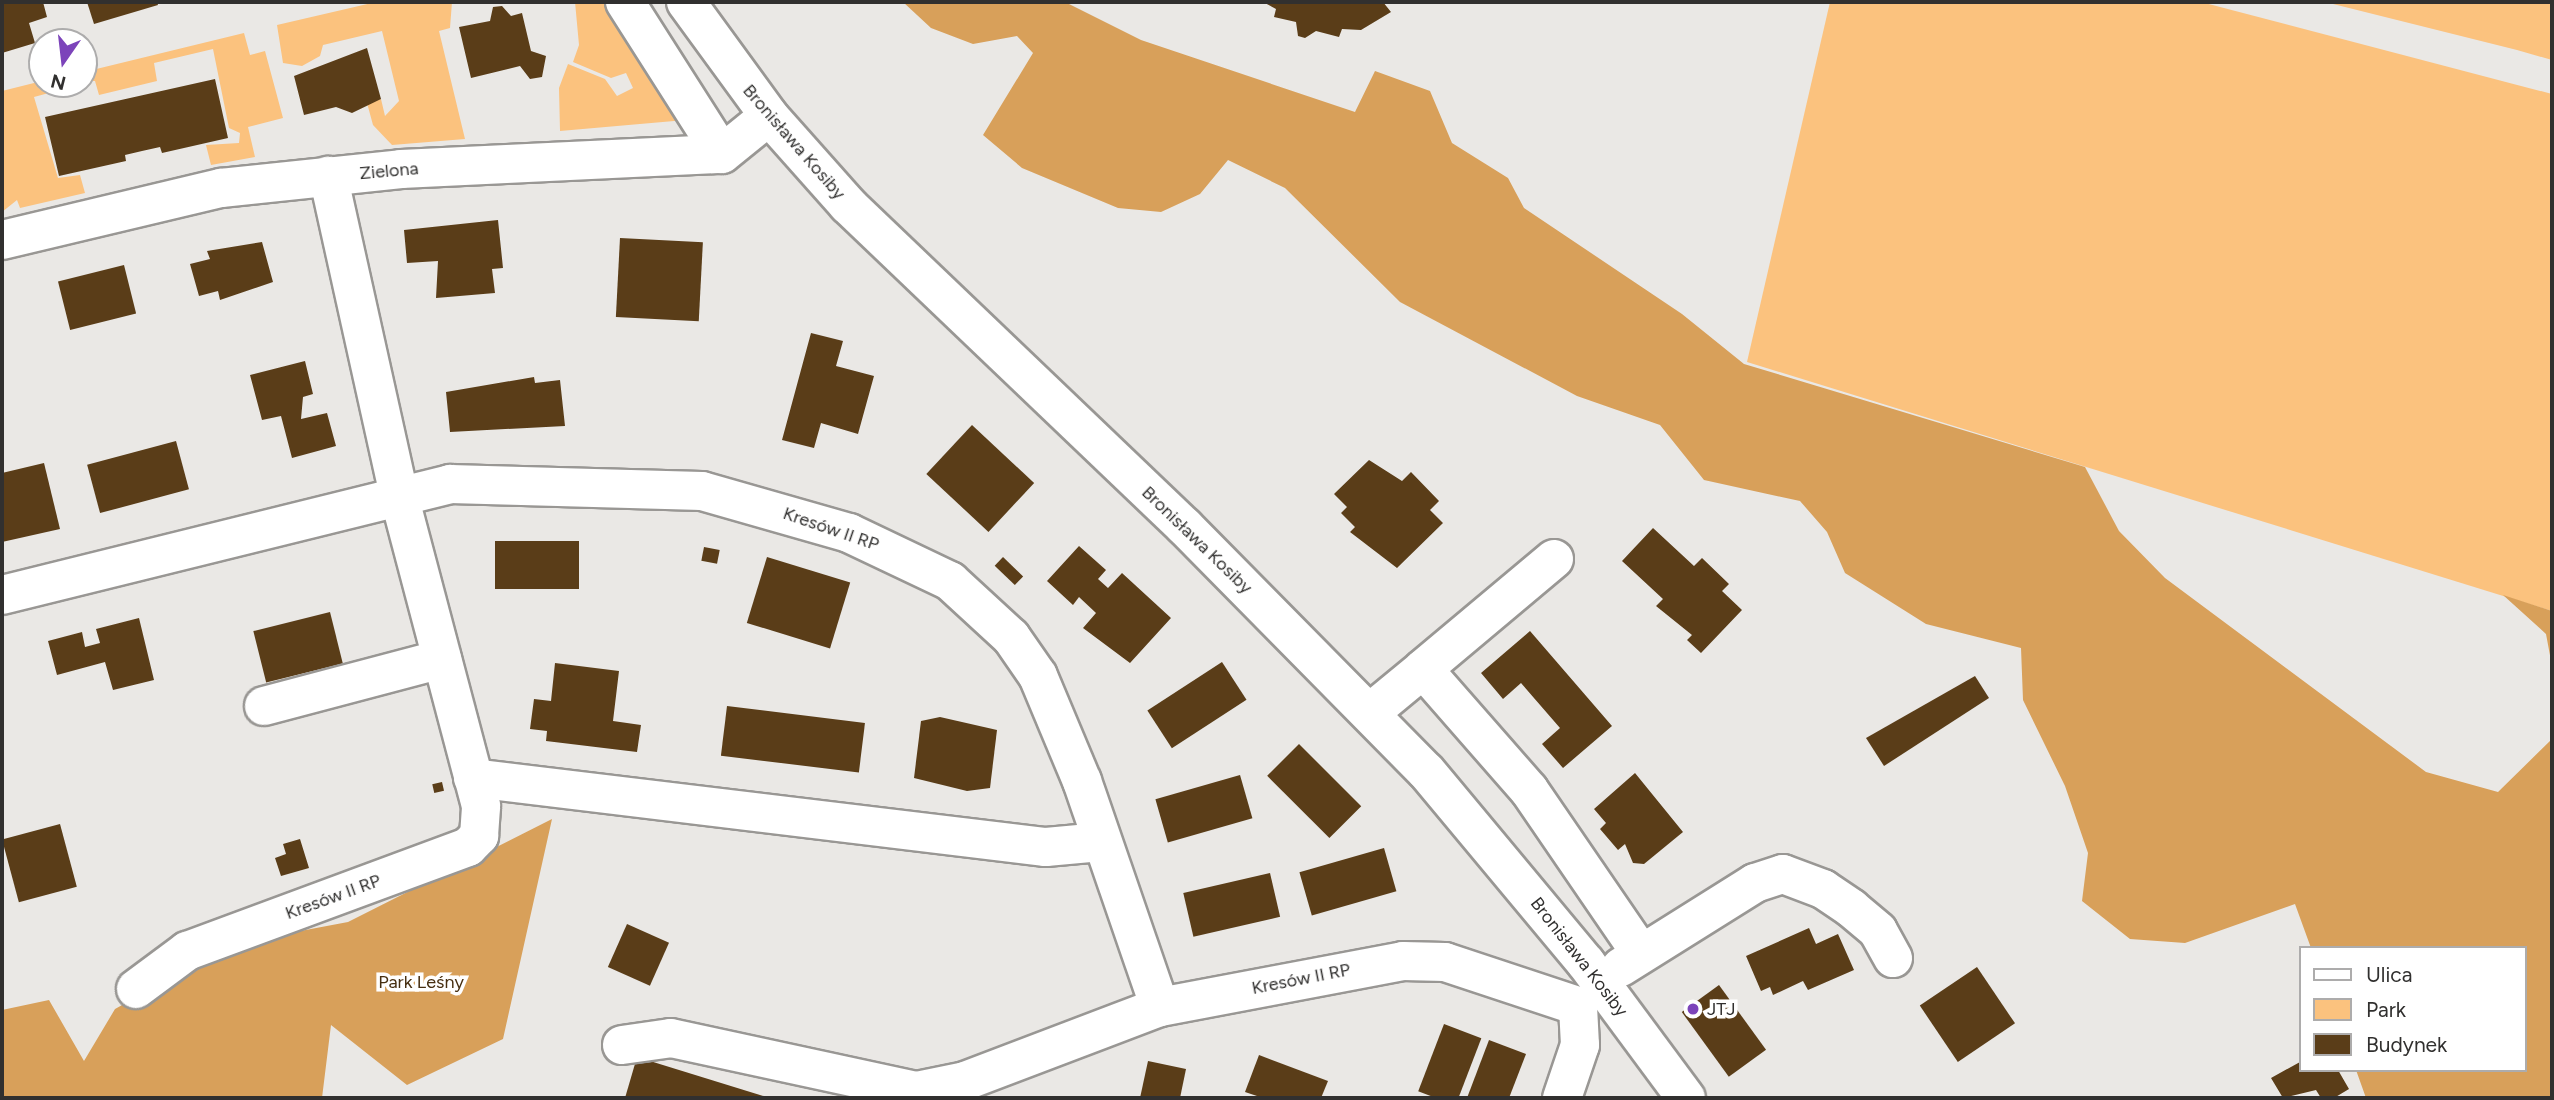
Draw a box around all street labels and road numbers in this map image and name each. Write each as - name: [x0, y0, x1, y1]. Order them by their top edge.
- street label: Bronisława Kosiby: [738, 80, 850, 204]
- street label: Zielona: [359, 158, 419, 184]
- street label: Bronisława Kosiby: [1137, 482, 1257, 598]
- street label: Kresów II RP: [780, 503, 882, 555]
- street label: Kresów II RP: [282, 870, 384, 924]
- street label: Bronisława Kosiby: [1526, 893, 1632, 1021]
- street label: Kresów II RP: [1250, 959, 1352, 999]

